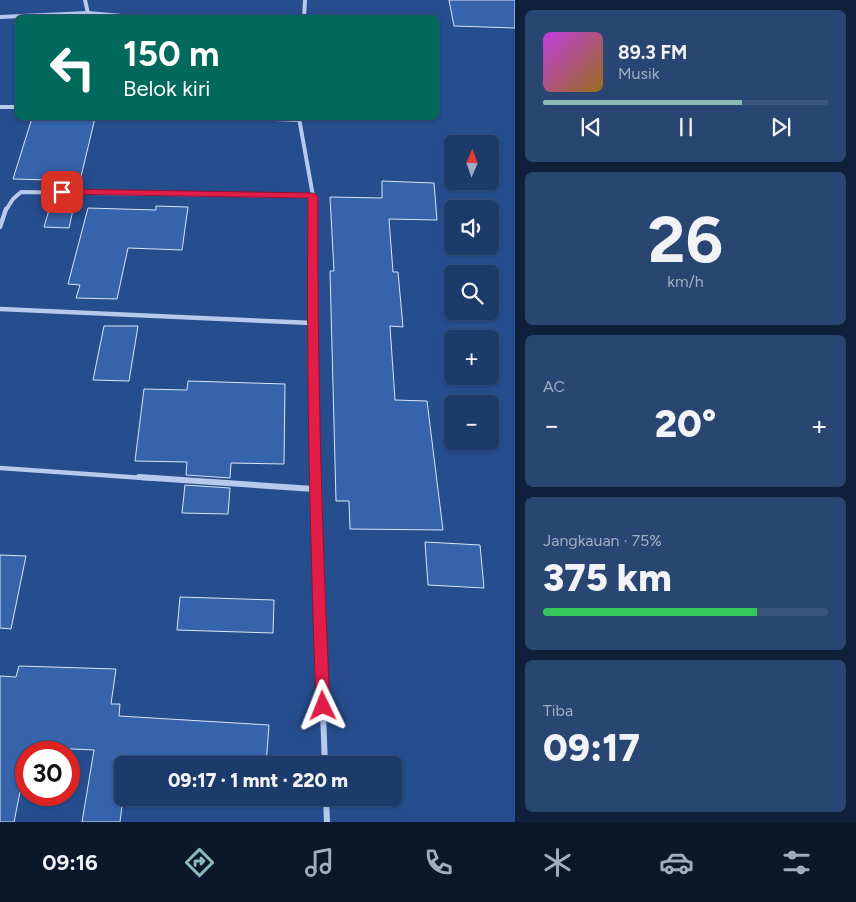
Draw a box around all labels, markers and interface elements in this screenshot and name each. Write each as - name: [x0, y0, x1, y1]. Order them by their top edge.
- text: 150 m: [123, 33, 220, 75]
- icon: left: [40, 35, 105, 100]
- text: 89.3 FM: [618, 41, 687, 64]
- text: Musik: [618, 64, 659, 83]
- text: Belok kiri: [123, 75, 210, 102]
- icon: previous: [577, 113, 605, 141]
- icon: pause: [672, 113, 700, 141]
- icon: next: [767, 113, 795, 141]
- north arrow: [444, 135, 499, 190]
- map controls: [444, 135, 499, 450]
- pin: [41, 171, 83, 213]
- icon: arrive: [48, 178, 76, 206]
- button: sound: [444, 200, 499, 255]
- text: 26: [648, 200, 723, 278]
- button: search: [444, 265, 499, 320]
- text: km/h: [667, 272, 704, 291]
- button: +: [444, 330, 499, 385]
- text: AC: [543, 377, 565, 396]
- button: −: [444, 395, 499, 450]
- text: 20°: [655, 401, 716, 447]
- text: −: [543, 408, 560, 442]
- text: +: [811, 408, 828, 442]
- text: Jangkauan · 75%: [543, 531, 662, 550]
- text: 375 km: [543, 555, 672, 601]
- position arrow: [296, 679, 348, 731]
- text: Tiba: [543, 701, 573, 720]
- text: 09:17: [543, 725, 640, 771]
- speed limit sign: 30: [15, 741, 80, 806]
- text: 09:17 · 1 mnt · 220 m: [168, 769, 348, 792]
- icon: directions: [182, 845, 217, 880]
- icon: music: [302, 845, 337, 880]
- icon: phone: [421, 845, 456, 880]
- icon: climate: [540, 845, 575, 880]
- icon: car: [659, 845, 694, 880]
- icon: filters: [779, 845, 814, 880]
- text: 09:16: [42, 849, 98, 876]

